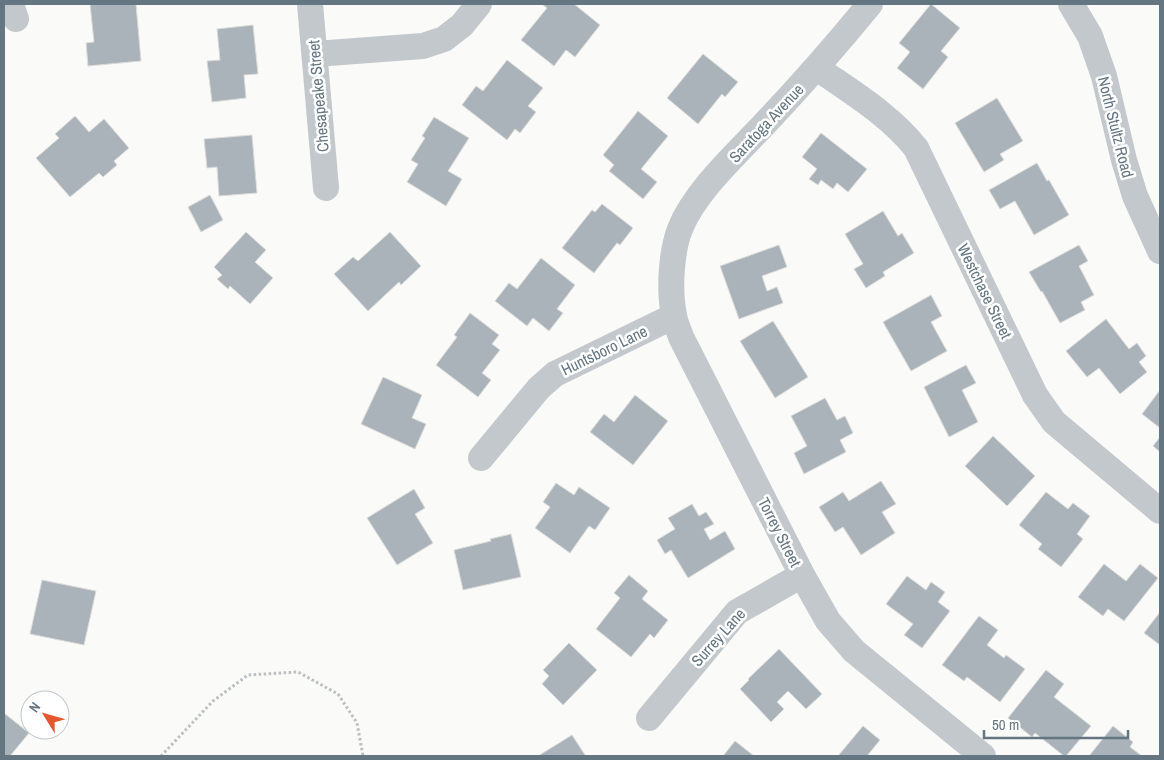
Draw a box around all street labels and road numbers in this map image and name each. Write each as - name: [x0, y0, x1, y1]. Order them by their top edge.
- street label: Chesapeake Street: [302, 39, 334, 153]
- street label: North Stultz Road: [1093, 74, 1139, 180]
- street label: Saratoga Avenue: [724, 79, 808, 167]
- street label: Westchase Street: [952, 240, 1018, 343]
- street label: Huntsboro Lane: [557, 320, 651, 380]
- street label: Torrey Street: [753, 494, 807, 571]
- street label: Surrey Lane: [686, 603, 750, 671]

